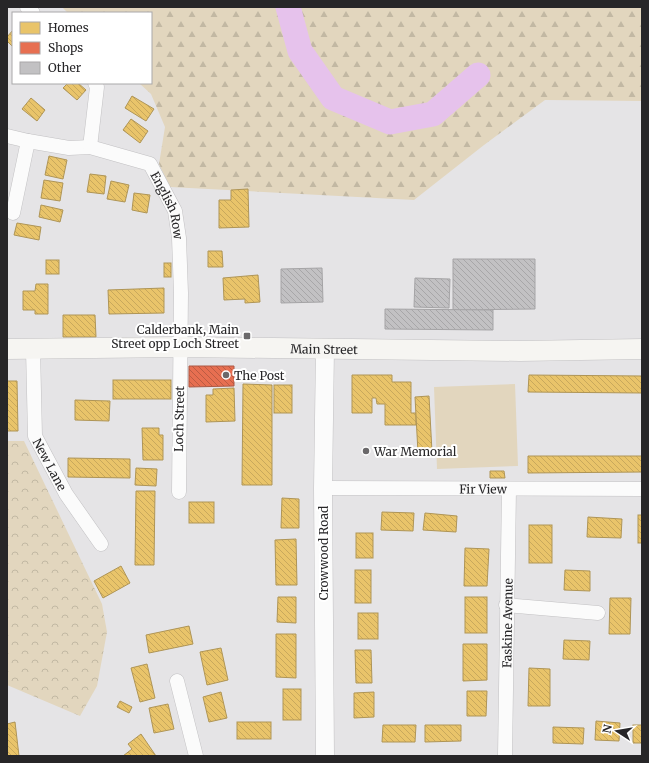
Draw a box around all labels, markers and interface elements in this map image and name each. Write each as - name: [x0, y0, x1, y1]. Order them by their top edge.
- legend: [12, 12, 152, 84]
- text: Homes: [48, 20, 89, 35]
- text: Shops: [48, 40, 83, 55]
- text: Other: [48, 60, 82, 75]
- street label: English Row: [148, 169, 187, 241]
- place label: Calderbank, Main Street opp Loch Street: [111, 322, 239, 351]
- marker: Calderbank, Main Street opp Loch Street: [242, 331, 252, 341]
- street label: Main Street: [290, 341, 358, 357]
- place label: The Post: [234, 368, 285, 383]
- marker: The Post: [221, 370, 231, 380]
- street label: Loch Street: [171, 386, 187, 452]
- street label: New Lane: [30, 435, 70, 493]
- place label: War Memorial: [373, 444, 457, 459]
- marker: War Memorial: [361, 446, 371, 456]
- street label: Fir View: [459, 481, 508, 496]
- street label: Crowwood Road: [316, 506, 331, 600]
- street label: Faskine Avenue: [499, 578, 515, 668]
- north arrow: [597, 711, 637, 751]
- text: N: [599, 723, 615, 735]

